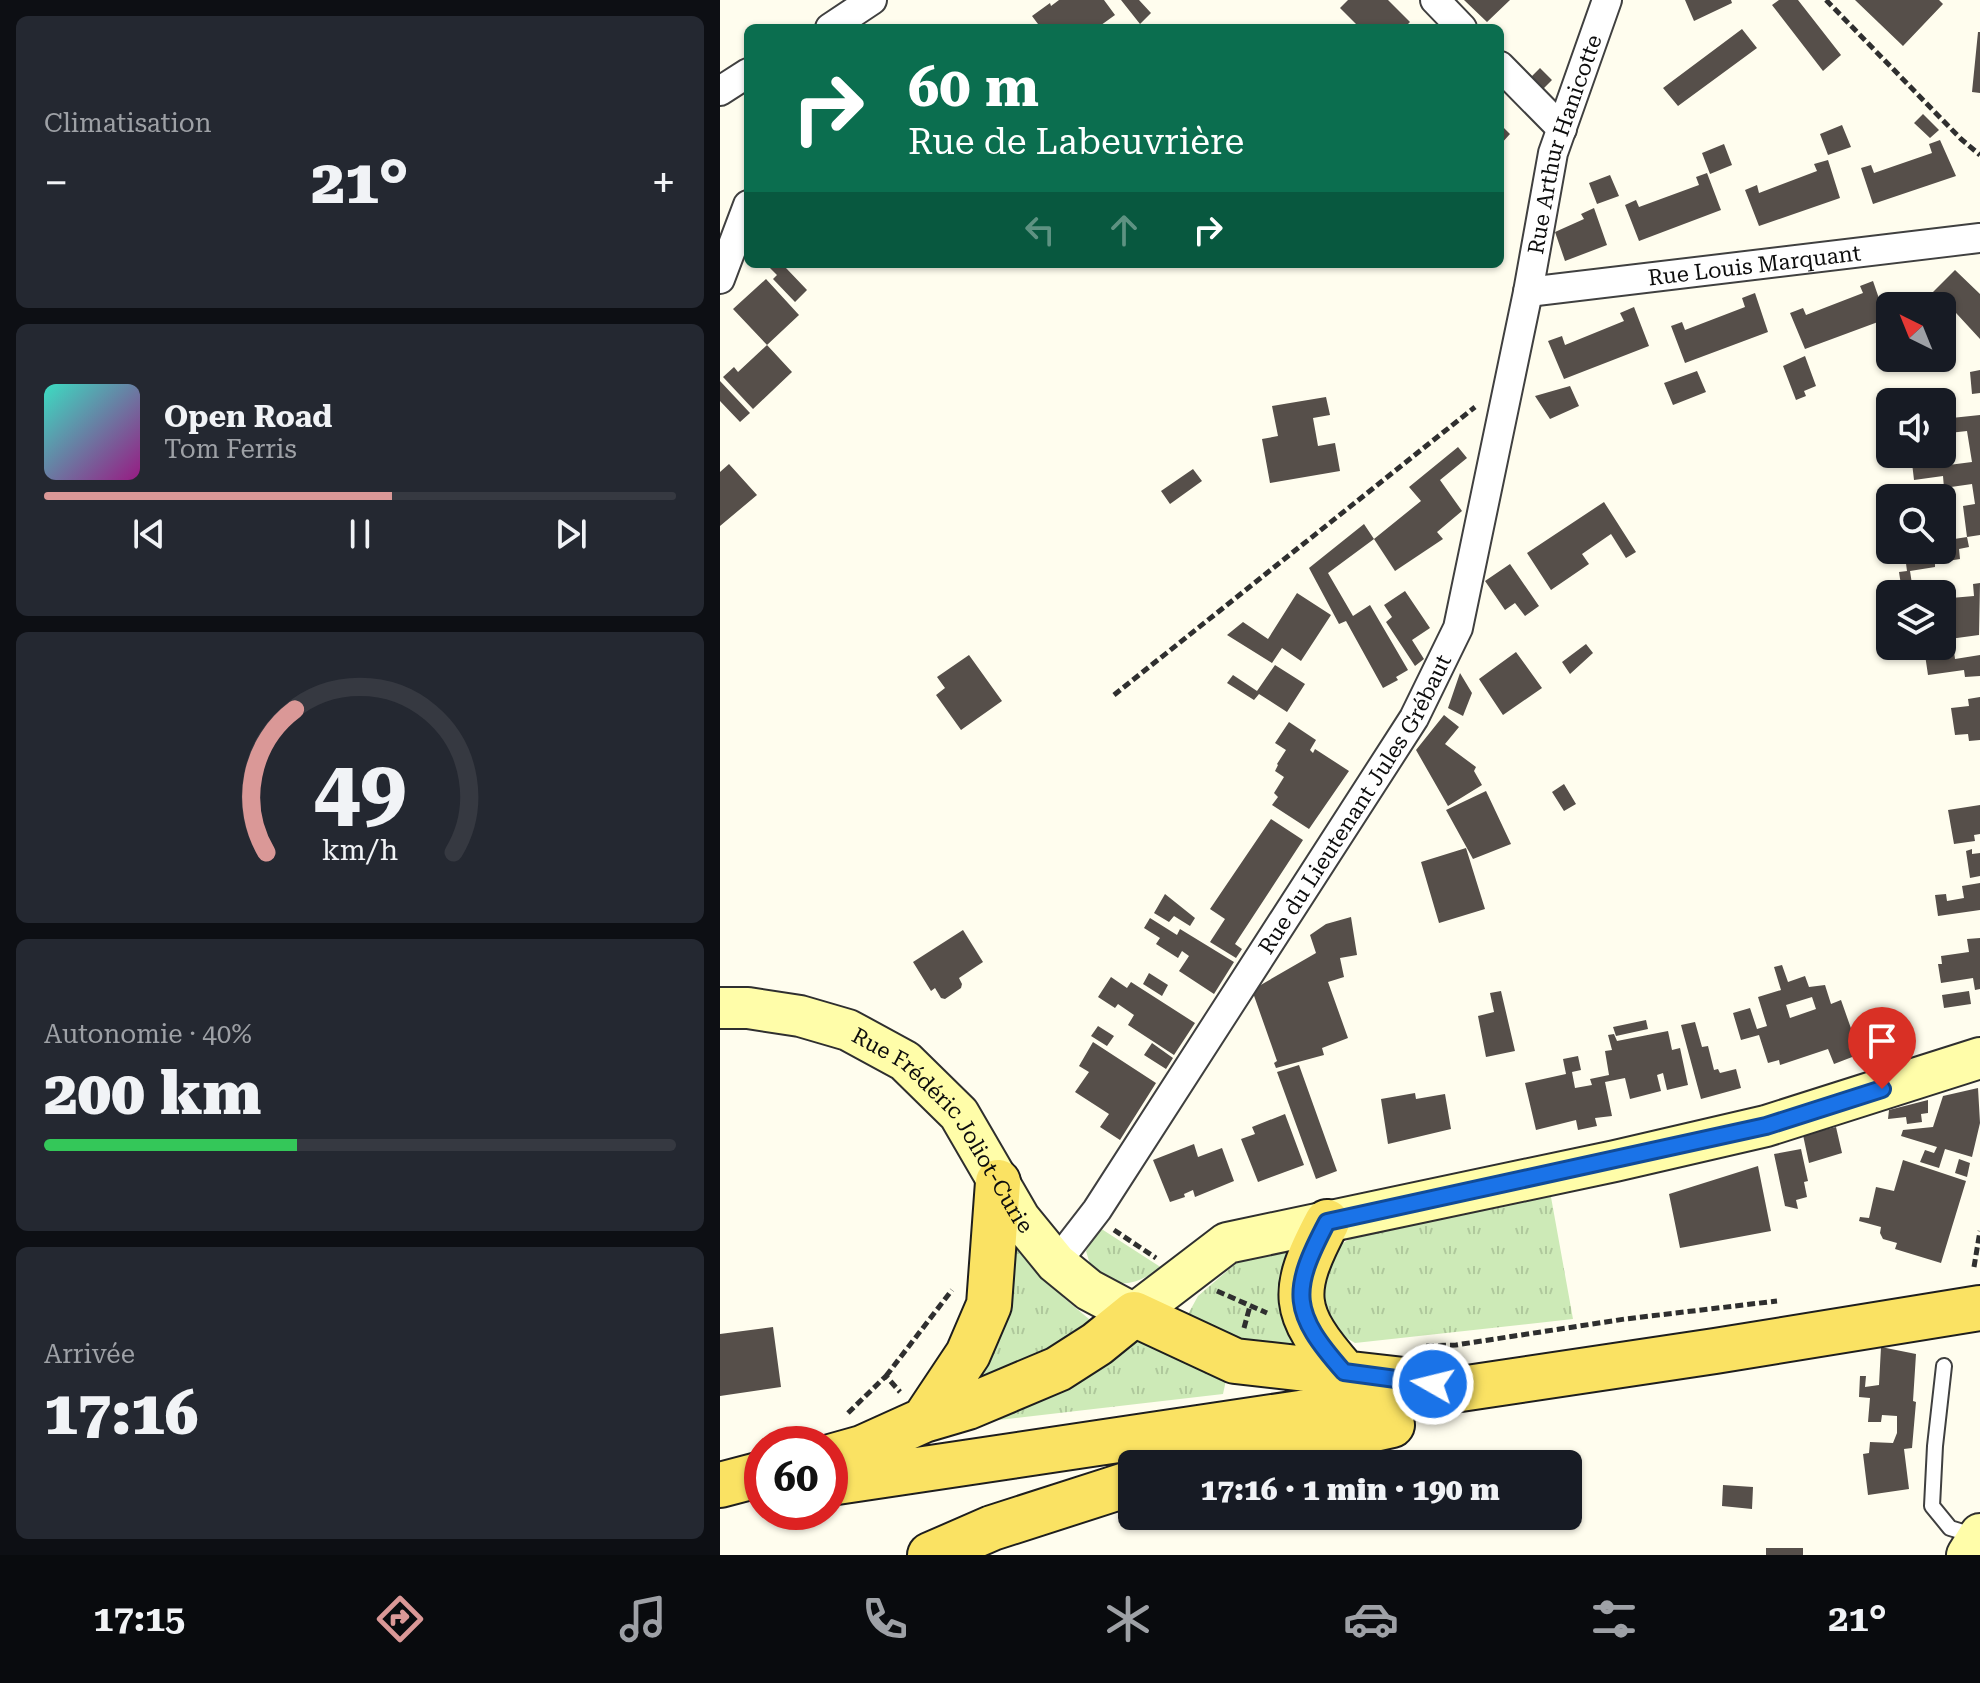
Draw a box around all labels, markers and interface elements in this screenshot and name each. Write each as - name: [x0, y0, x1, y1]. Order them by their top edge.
- street label: Rue Arthur Hanicotte: [1523, 31, 1607, 256]
- text: 60 m: [908, 54, 1039, 120]
- icon: right: [776, 56, 880, 160]
- text: Climatisation: [44, 108, 211, 138]
- text: Rue de Labeuvrière: [908, 121, 1244, 163]
- text: 21°: [311, 147, 409, 218]
- text: −: [44, 157, 69, 209]
- text: +: [651, 157, 676, 209]
- icon: left: [1018, 208, 1062, 252]
- icon: ahead: [1102, 208, 1146, 252]
- icon: right: [1186, 208, 1230, 252]
- street label: Rue Louis Marquant: [1647, 240, 1862, 291]
- north arrow: [1876, 292, 1956, 372]
- map controls: [1876, 292, 1956, 660]
- button: sound: [1876, 388, 1956, 468]
- text: Open Road: [164, 399, 332, 434]
- text: Tom Ferris: [164, 434, 297, 464]
- button: search: [1876, 484, 1956, 564]
- icon: previous: [127, 512, 171, 556]
- icon: pause: [338, 512, 382, 556]
- icon: next: [549, 512, 593, 556]
- button: layers: [1876, 580, 1956, 660]
- street label: Rue du Lieutenant Jules Grébaut: [1254, 651, 1456, 958]
- text: 49: [313, 742, 407, 839]
- text: km/h: [322, 834, 398, 868]
- pin: [1848, 1007, 1916, 1089]
- text: Autonomie · 40%: [44, 1019, 252, 1049]
- icon: arrive: [1860, 1019, 1904, 1063]
- street label: Rue Frédéric Joliot-Curie: [848, 1023, 1038, 1238]
- text: 200 km: [44, 1058, 261, 1129]
- text: Arrivée: [44, 1339, 135, 1369]
- position arrow: [1391, 1342, 1475, 1426]
- text: 17:16: [44, 1378, 198, 1449]
- speed limit sign: 60: [744, 1426, 848, 1530]
- text: 17:16 · 1 min · 190 m: [1200, 1472, 1500, 1507]
- icon: directions: [372, 1591, 428, 1647]
- icon: music: [615, 1591, 671, 1647]
- icon: phone: [857, 1591, 913, 1647]
- icon: climate: [1100, 1591, 1156, 1647]
- icon: car: [1343, 1591, 1399, 1647]
- icon: filters: [1586, 1591, 1642, 1647]
- text: 17:15: [93, 1598, 185, 1640]
- text: 21°: [1828, 1598, 1887, 1640]

